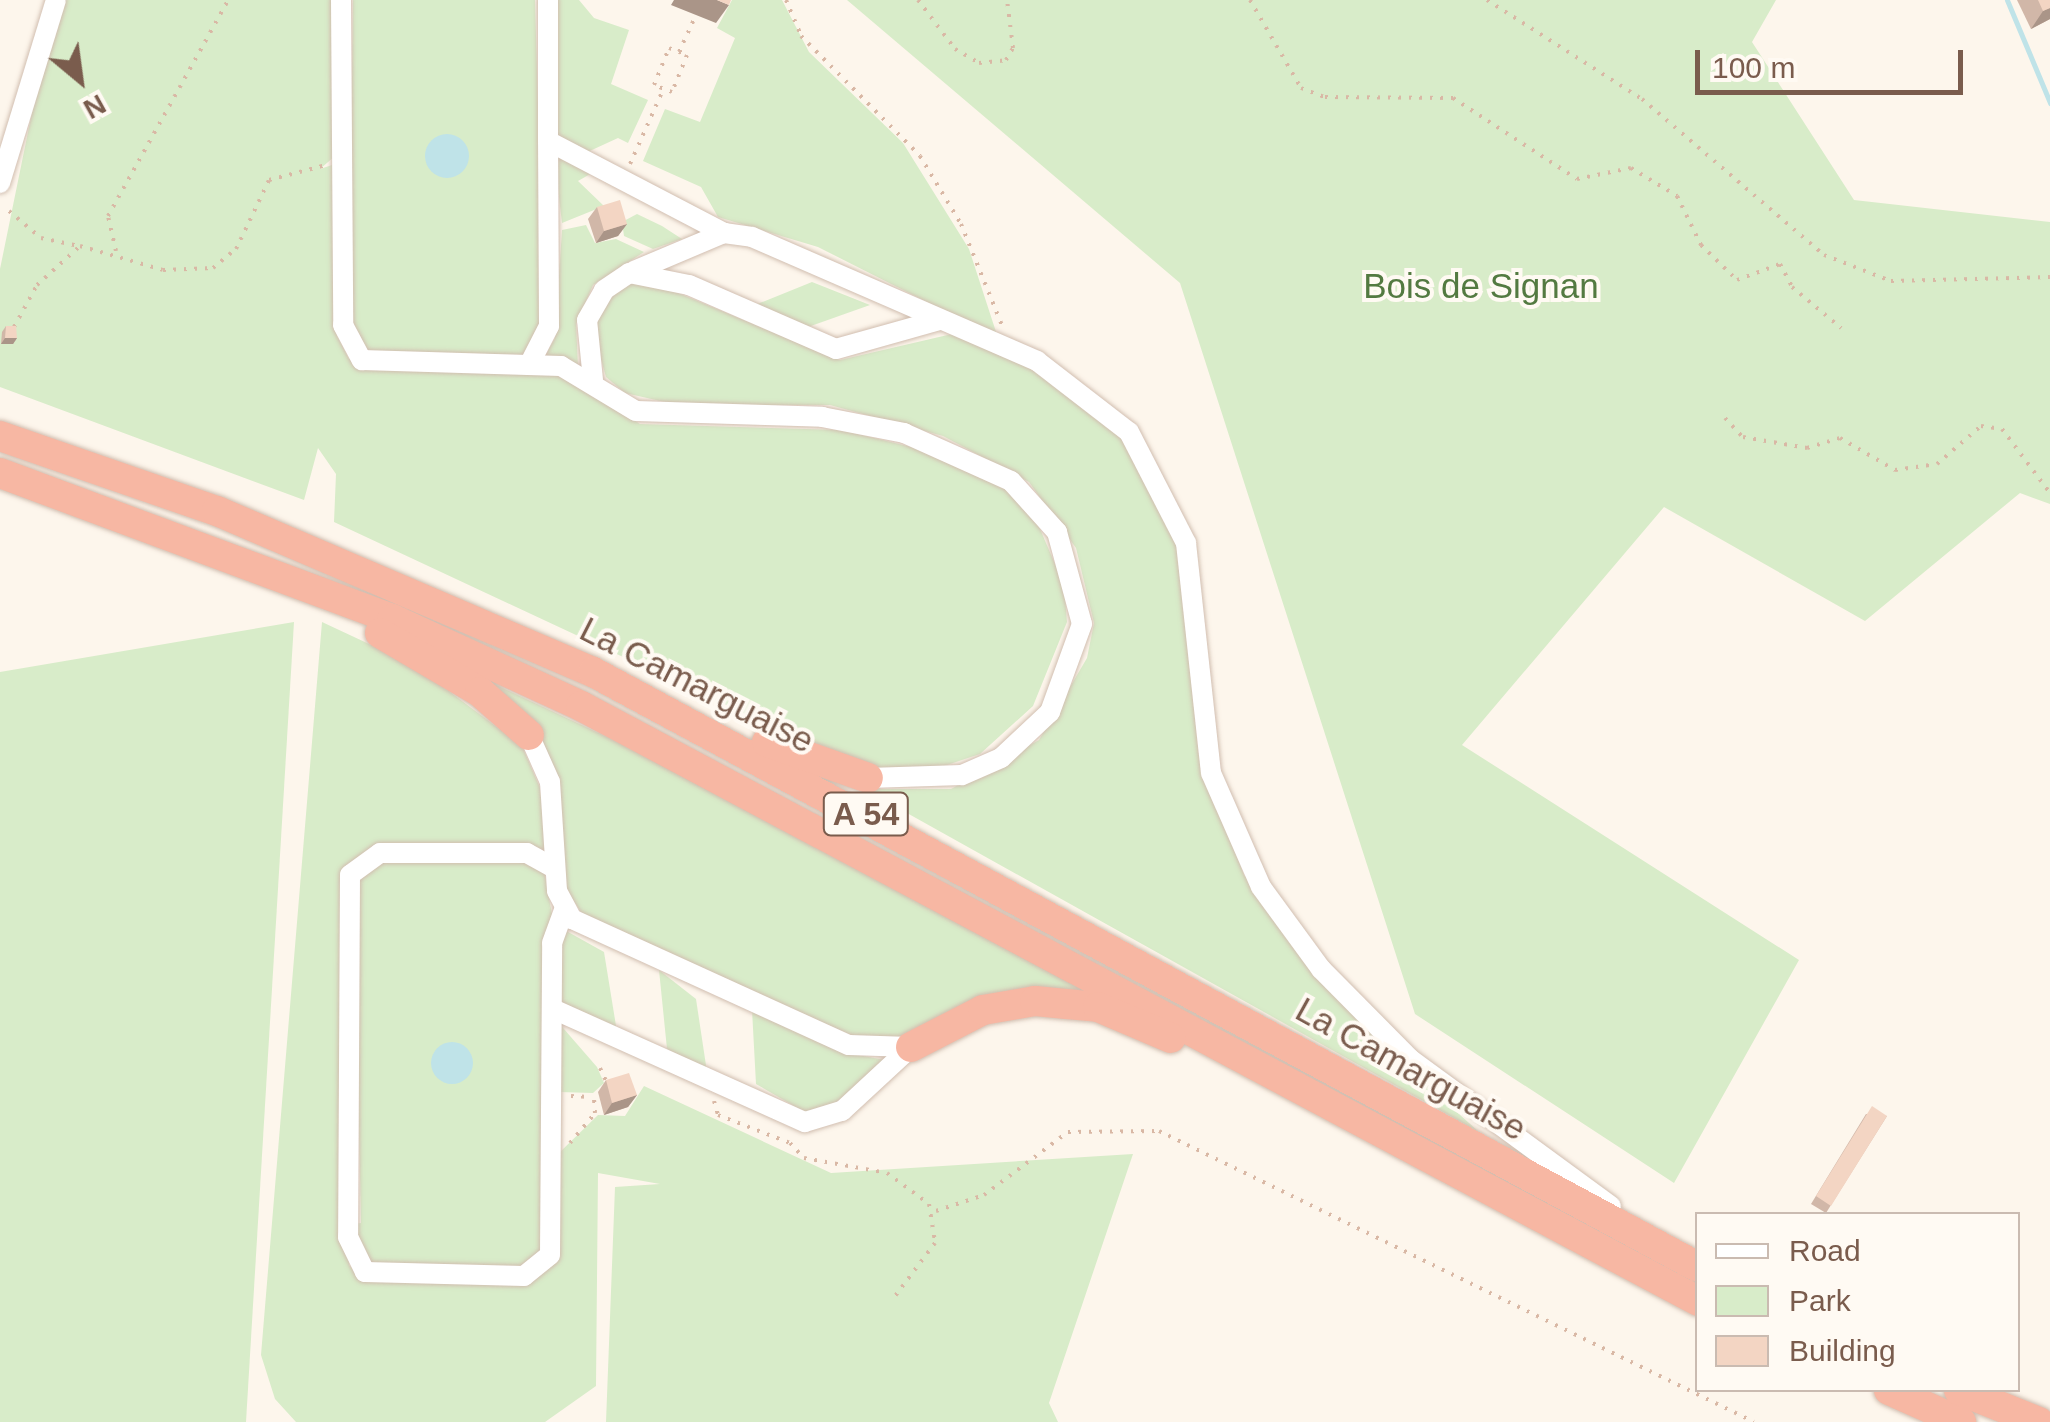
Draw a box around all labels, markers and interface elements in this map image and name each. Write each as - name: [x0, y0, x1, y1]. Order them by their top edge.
- north arrow: [30, 30, 130, 130]
- scale bar: [1700, 30, 1968, 92]
- text: 100 m: [1712, 51, 1795, 84]
- text: N: [78, 88, 111, 125]
- park label: Bois de Signan: [1363, 265, 1599, 307]
- street label: La Camarguaise: [573, 608, 821, 762]
- road number: A 54: [821, 787, 911, 841]
- street label: La Camarguaise: [1289, 988, 1533, 1150]
- legend: [1695, 1212, 2020, 1392]
- text: Road: [1789, 1234, 1861, 1267]
- text: Park: [1789, 1284, 1851, 1317]
- text: Building: [1789, 1334, 1896, 1367]

